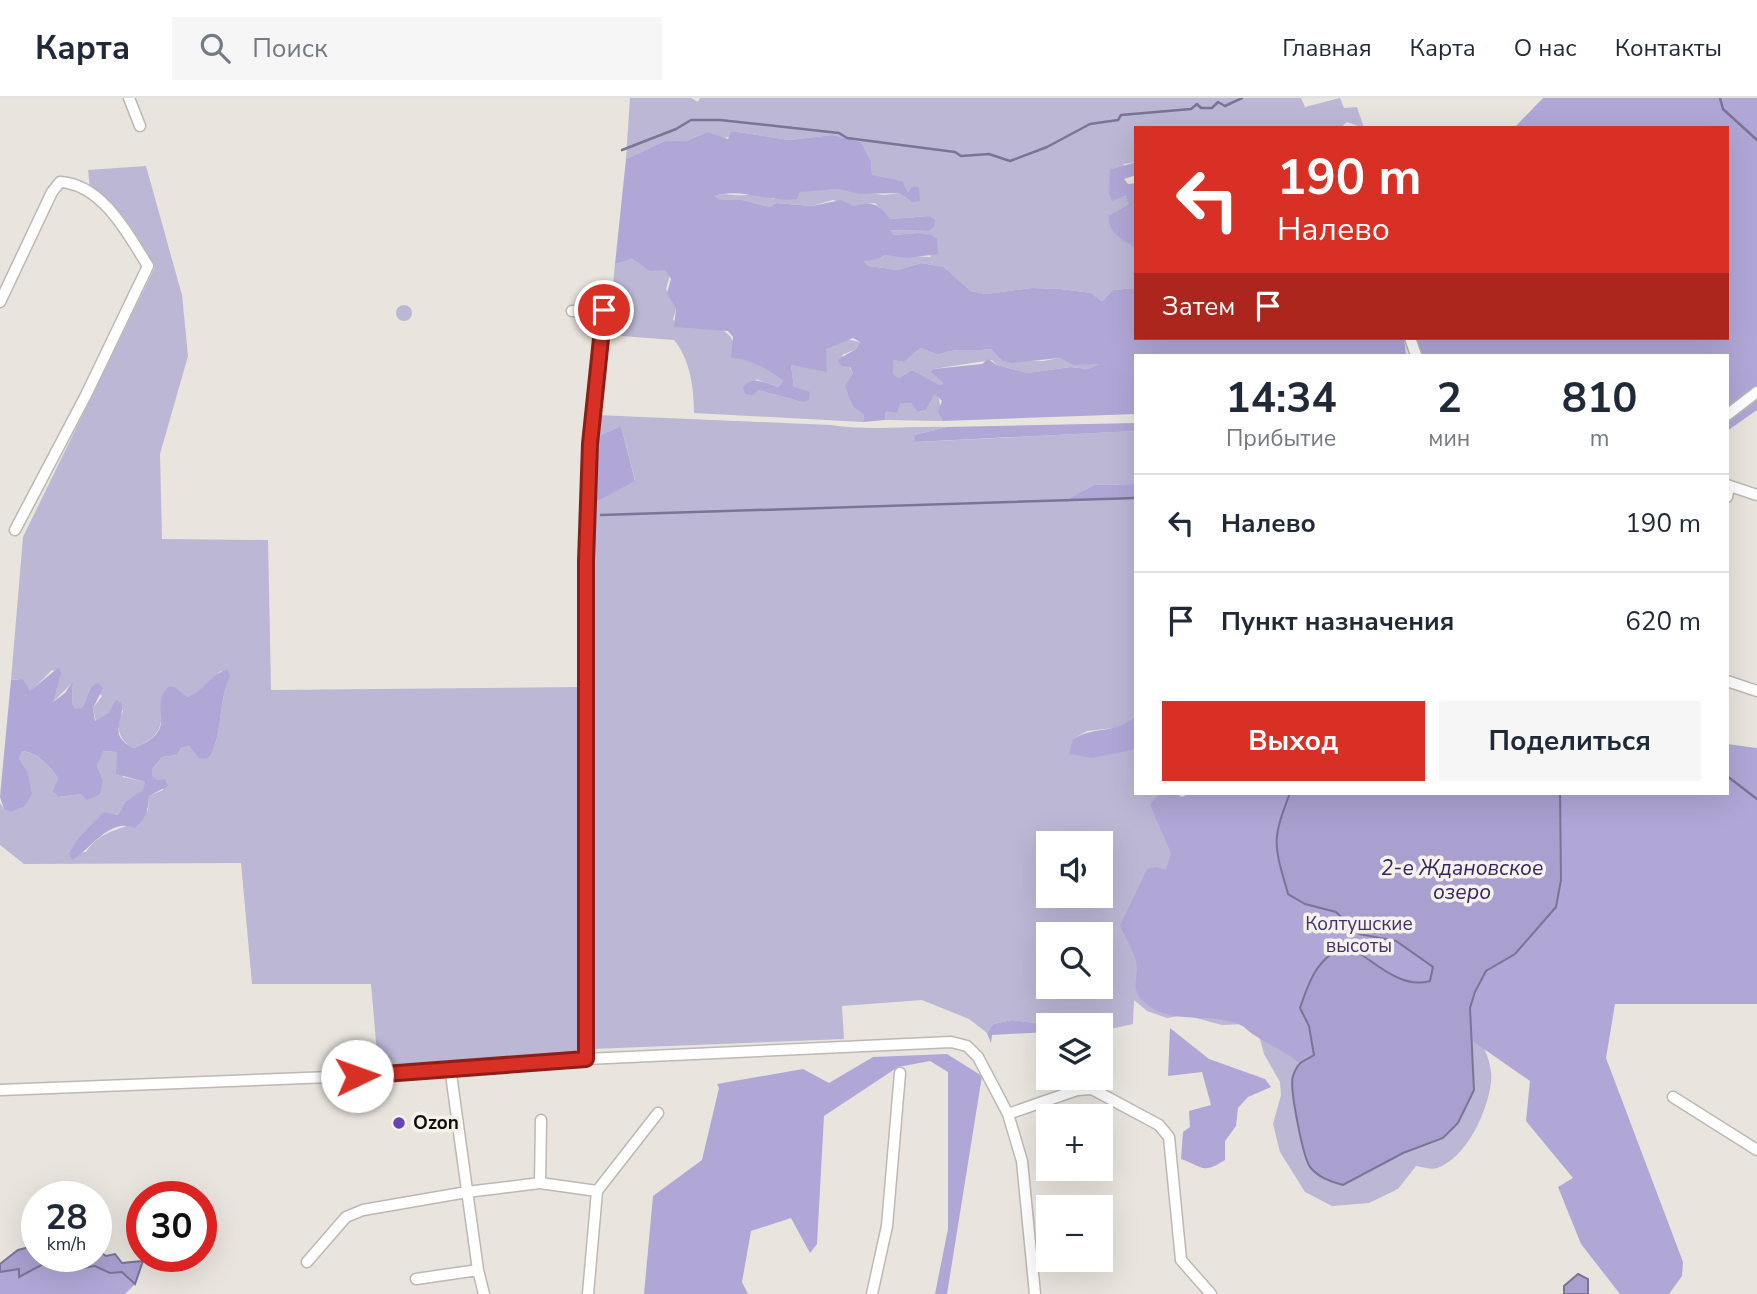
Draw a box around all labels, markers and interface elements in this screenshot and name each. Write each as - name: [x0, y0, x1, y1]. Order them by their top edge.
- search box: [172, 17, 662, 80]
- text: Карта: [35, 26, 130, 71]
- icon: search: [196, 29, 234, 67]
- text: Поиск: [252, 31, 328, 66]
- text: Главная: [1282, 32, 1372, 64]
- text: Карта: [1410, 32, 1476, 64]
- text: О нас: [1514, 32, 1577, 64]
- text: Контакты: [1615, 32, 1722, 64]
- text: 190 m: [1277, 144, 1421, 211]
- icon: left: [1162, 154, 1253, 245]
- text: Налево: [1277, 208, 1390, 251]
- pin: [574, 280, 634, 340]
- icon: arrive: [1249, 287, 1287, 325]
- text: Затем: [1162, 289, 1235, 324]
- icon: arrive: [585, 291, 623, 329]
- text: 14:34: [1226, 370, 1337, 427]
- text: 2: [1437, 370, 1462, 427]
- text: 810: [1562, 370, 1637, 427]
- text: Прибытие: [1226, 423, 1336, 454]
- text: мин: [1428, 423, 1470, 454]
- text: m: [1590, 423, 1610, 454]
- icon: left: [1162, 504, 1200, 542]
- text: Налево: [1221, 506, 1316, 541]
- text: 190 m: [1625, 506, 1701, 541]
- icon: arrive: [1162, 602, 1200, 640]
- text: Пункт назначения: [1221, 604, 1454, 639]
- text: 620 m: [1625, 604, 1701, 639]
- button: Выход: [1162, 701, 1425, 781]
- button: Поделиться: [1439, 701, 1701, 781]
- map controls: [1036, 831, 1113, 1272]
- button: sound: [1036, 831, 1113, 908]
- water label: 2-е Ждановское озеро: [1381, 854, 1543, 906]
- park label: Колтушские высоты: [1305, 911, 1413, 959]
- button: search: [1036, 922, 1113, 999]
- button: layers: [1036, 1013, 1113, 1090]
- position arrow: [320, 1039, 394, 1113]
- button: +: [1036, 1104, 1113, 1181]
- place label: Ozon: [413, 1110, 459, 1136]
- marker: Ozon: [391, 1115, 407, 1131]
- speed limit sign: 30: [126, 1181, 217, 1272]
- text: 28: [45, 1194, 88, 1241]
- button: −: [1036, 1195, 1113, 1272]
- text: km/h: [47, 1232, 86, 1256]

